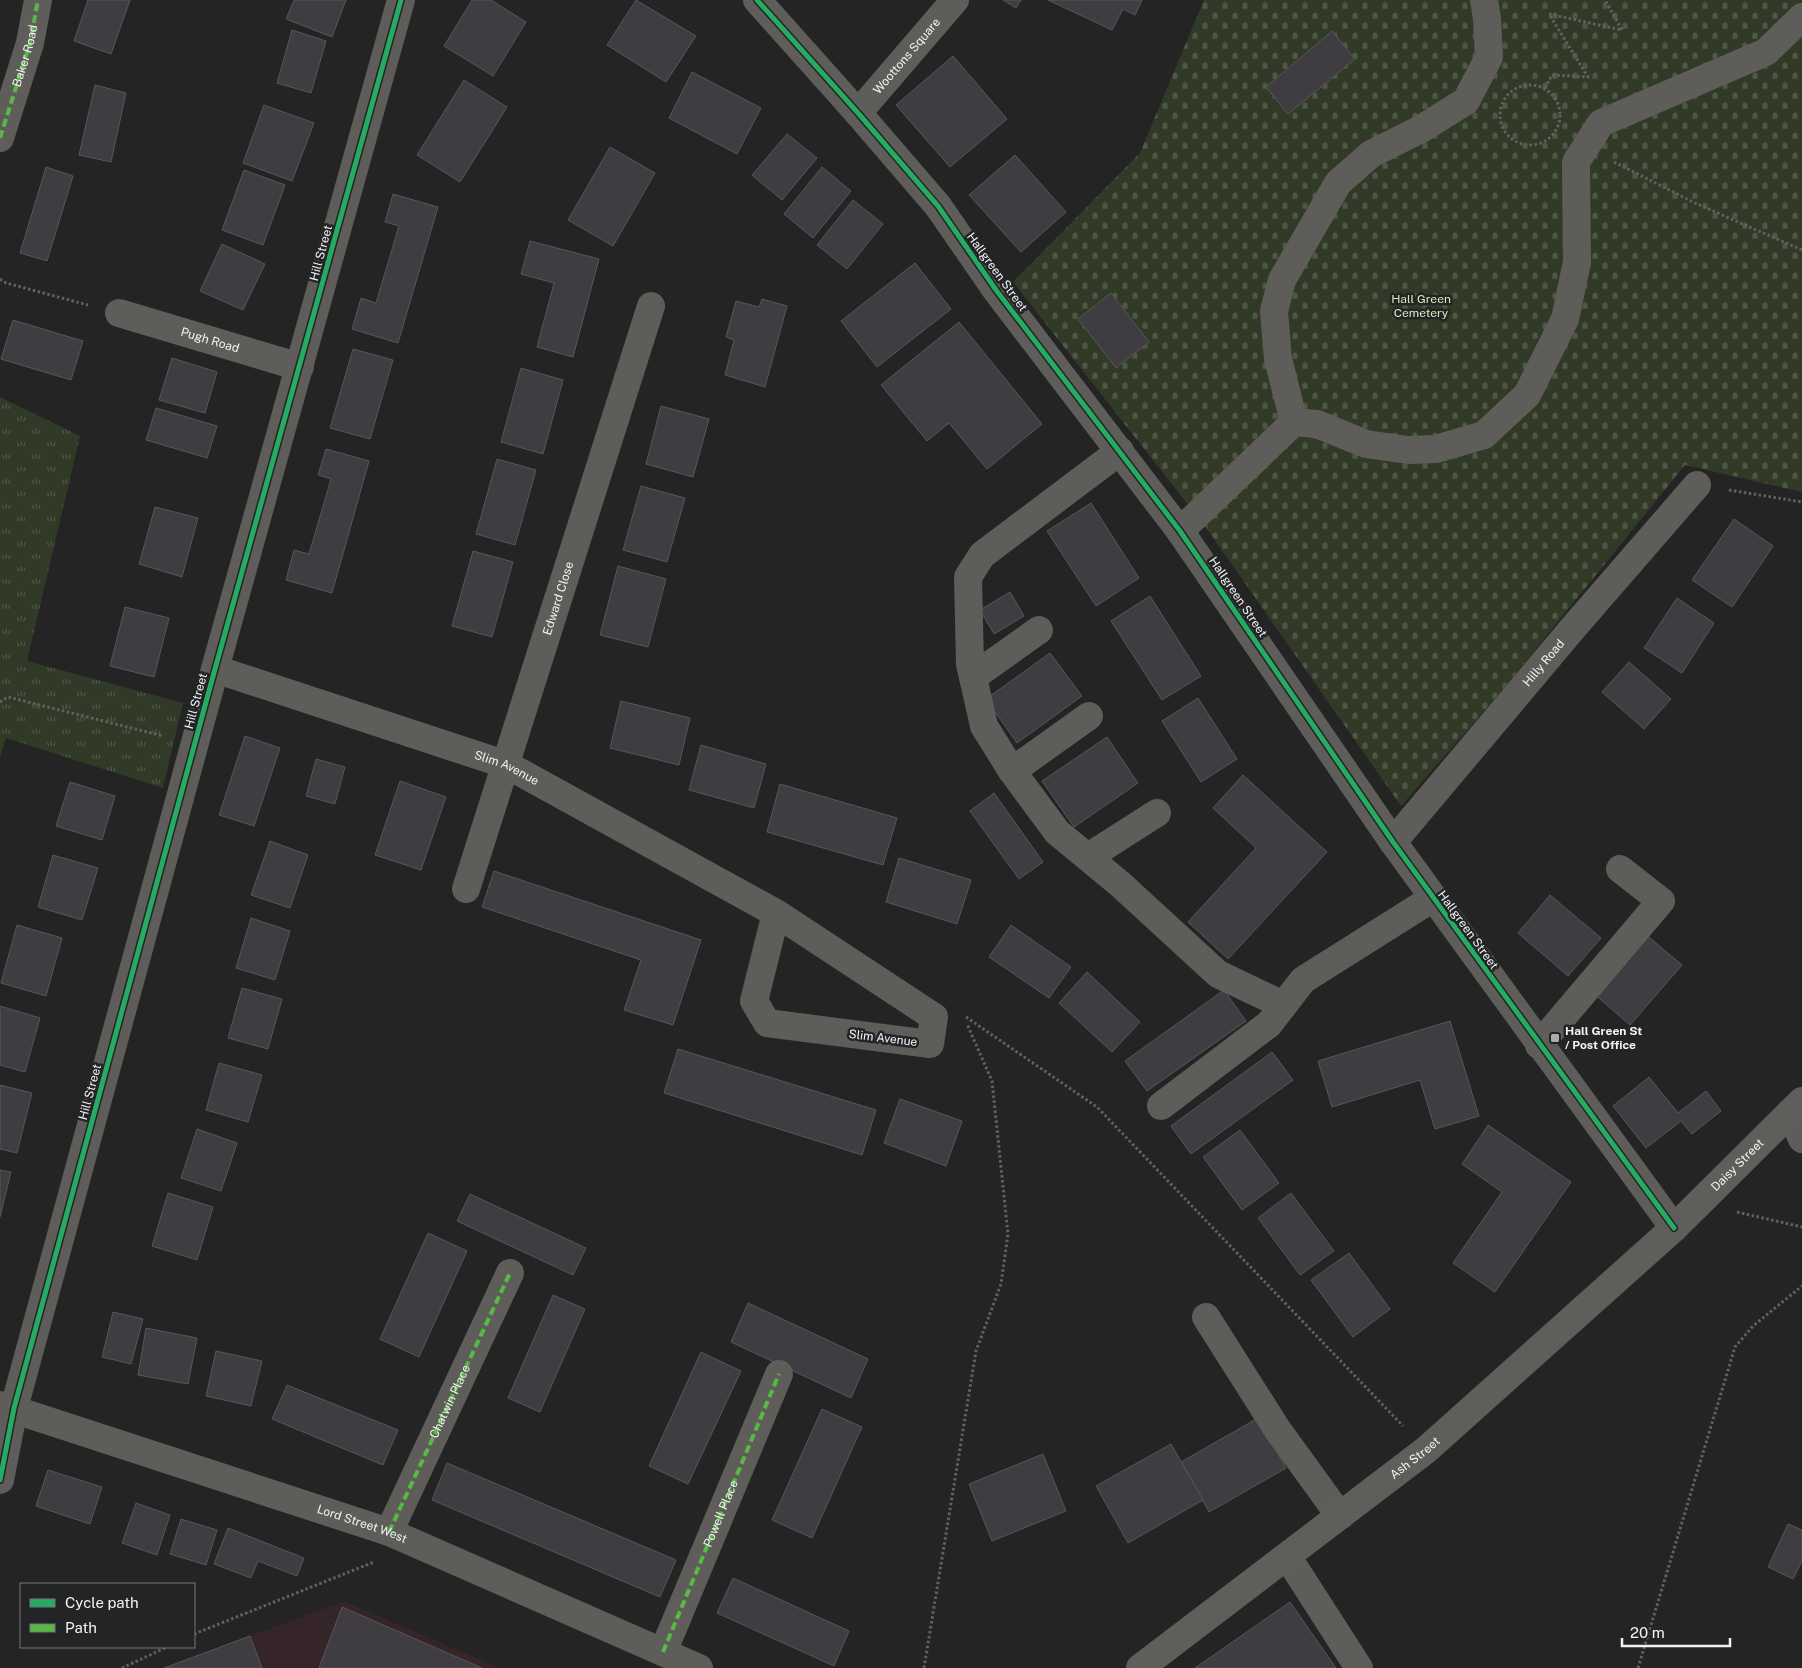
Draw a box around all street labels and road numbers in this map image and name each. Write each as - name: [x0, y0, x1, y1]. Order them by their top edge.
- street label: Woottons Square: [870, 15, 943, 97]
- street label: Baker Road: [10, 24, 40, 89]
- street label: Hill Street: [307, 223, 335, 282]
- street label: Hallgreen Street: [964, 230, 1030, 314]
- street label: Pugh Road: [179, 325, 241, 355]
- street label: Hallgreen Street: [1206, 554, 1270, 640]
- street label: Edward Close: [540, 560, 577, 637]
- street label: Hilly Road: [1520, 637, 1567, 689]
- street label: Hill Street: [182, 671, 210, 730]
- street label: Slim Avenue: [473, 748, 541, 788]
- street label: Hallgreen Street: [1435, 888, 1501, 972]
- street label: Slim Avenue: [848, 1027, 918, 1049]
- street label: Hill Street: [76, 1062, 104, 1121]
- street label: Daisy Street: [1708, 1136, 1767, 1194]
- street label: Chatwin Place: [427, 1362, 473, 1441]
- street label: Ash Street: [1387, 1434, 1443, 1482]
- street label: Powell Place: [701, 1478, 741, 1549]
- street label: Lord Street West: [315, 1502, 409, 1546]

